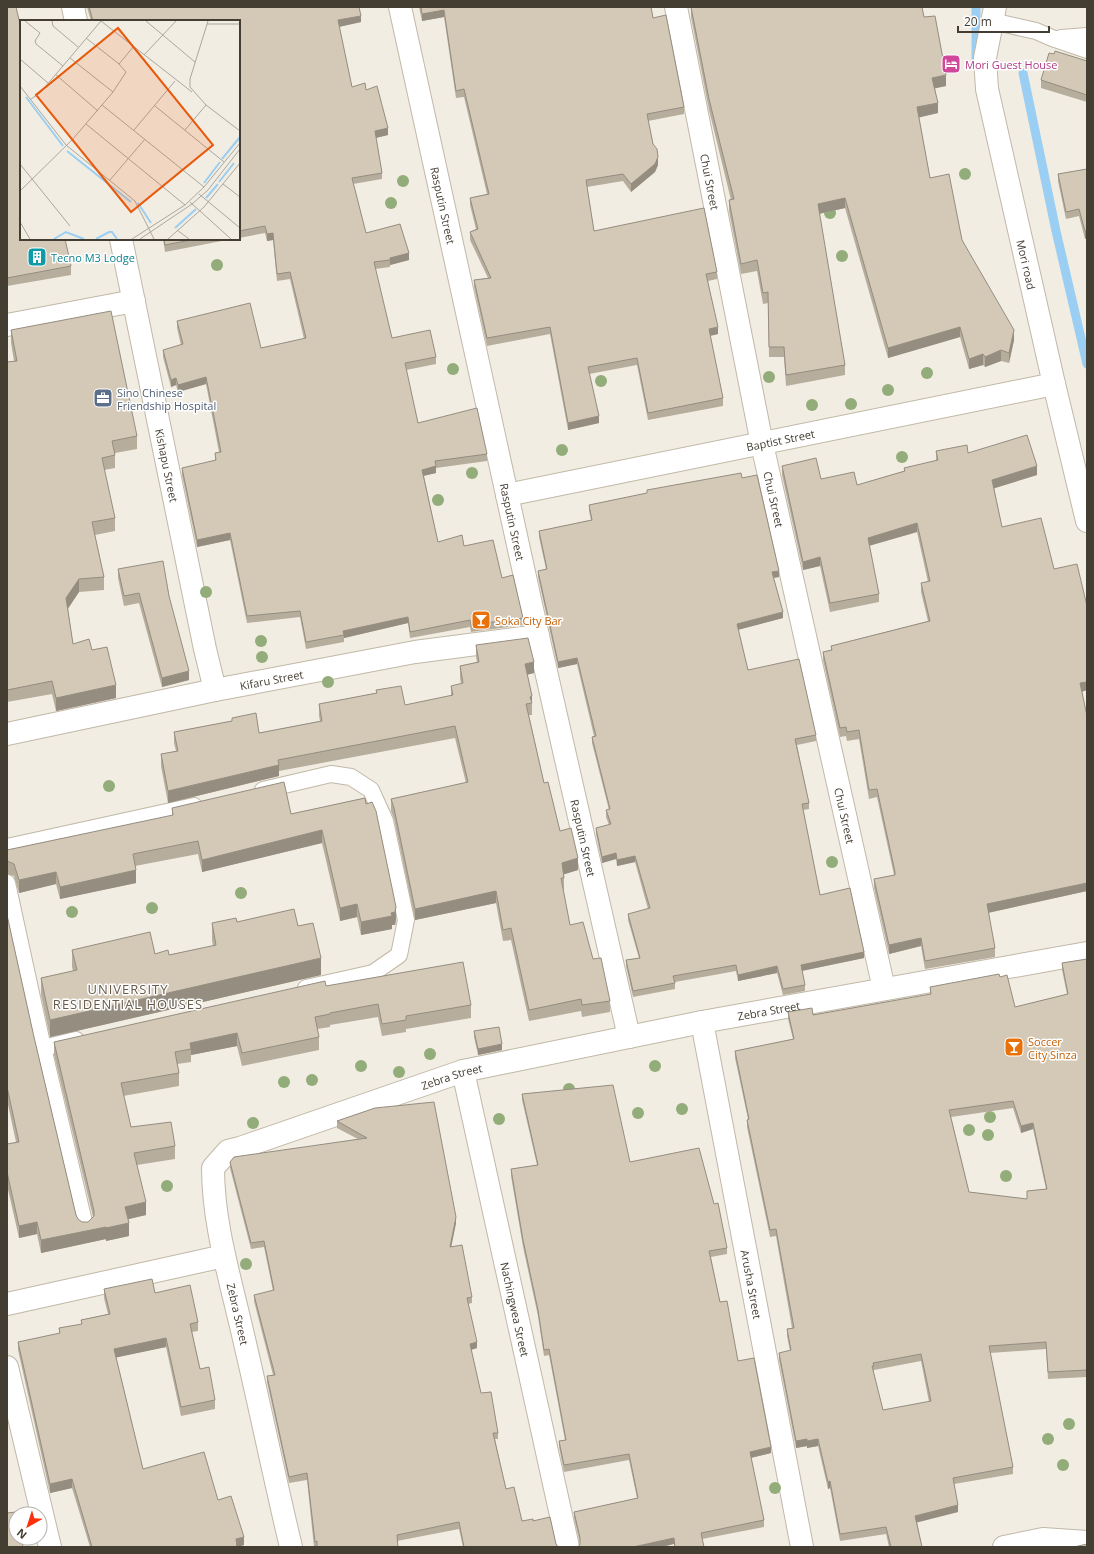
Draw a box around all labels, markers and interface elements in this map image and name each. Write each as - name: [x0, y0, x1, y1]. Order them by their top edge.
- scale bar: [958, 8, 1049, 34]
- text: 20 m: [964, 13, 992, 30]
- inset map: [20, 20, 240, 240]
- hotel icon: Mori Guest House: [940, 53, 962, 75]
- place label: Mori Guest House: [965, 57, 1057, 72]
- street label: Chui Street: [698, 152, 723, 211]
- street label: Rasputin Street: [428, 165, 459, 245]
- street label: Mori road: [1014, 238, 1040, 291]
- building icon: Tecno M3 Lodge: [26, 246, 48, 268]
- place label: Tecno M3 Lodge: [51, 250, 135, 265]
- place label: Sino Chinese Friendship Hospital: [117, 385, 216, 413]
- office icon: Sino Chinese Friendship Hospital: [92, 387, 114, 409]
- street label: Baptist Street: [745, 425, 816, 454]
- street label: Kishapu Street: [153, 427, 182, 504]
- street label: Chui Street: [761, 470, 788, 529]
- street label: Rasputin Street: [497, 482, 529, 562]
- bar icon: Soka City Bar: [470, 609, 492, 631]
- place label: Soka City Bar: [495, 613, 563, 628]
- street label: Kifaru Street: [238, 666, 304, 693]
- street label: Chui Street: [832, 786, 859, 845]
- street label: Rasputin Street: [568, 798, 600, 878]
- district label: UNIVERSITY RESIDENTIAL HOUSES: [53, 980, 203, 1013]
- street label: Zebra Street: [736, 997, 801, 1023]
- place label: Soccer City Sinza: [1028, 1034, 1077, 1062]
- bar icon: Soccer City Sinza: [1003, 1036, 1025, 1058]
- street label: Zebra Street: [419, 1060, 484, 1092]
- street label: Arusha Street: [738, 1249, 766, 1320]
- street label: Nachingwea Street: [498, 1261, 533, 1358]
- street label: Zebra Street: [224, 1281, 252, 1347]
- north arrow: [8, 1506, 48, 1546]
- text: N: [13, 1526, 30, 1543]

